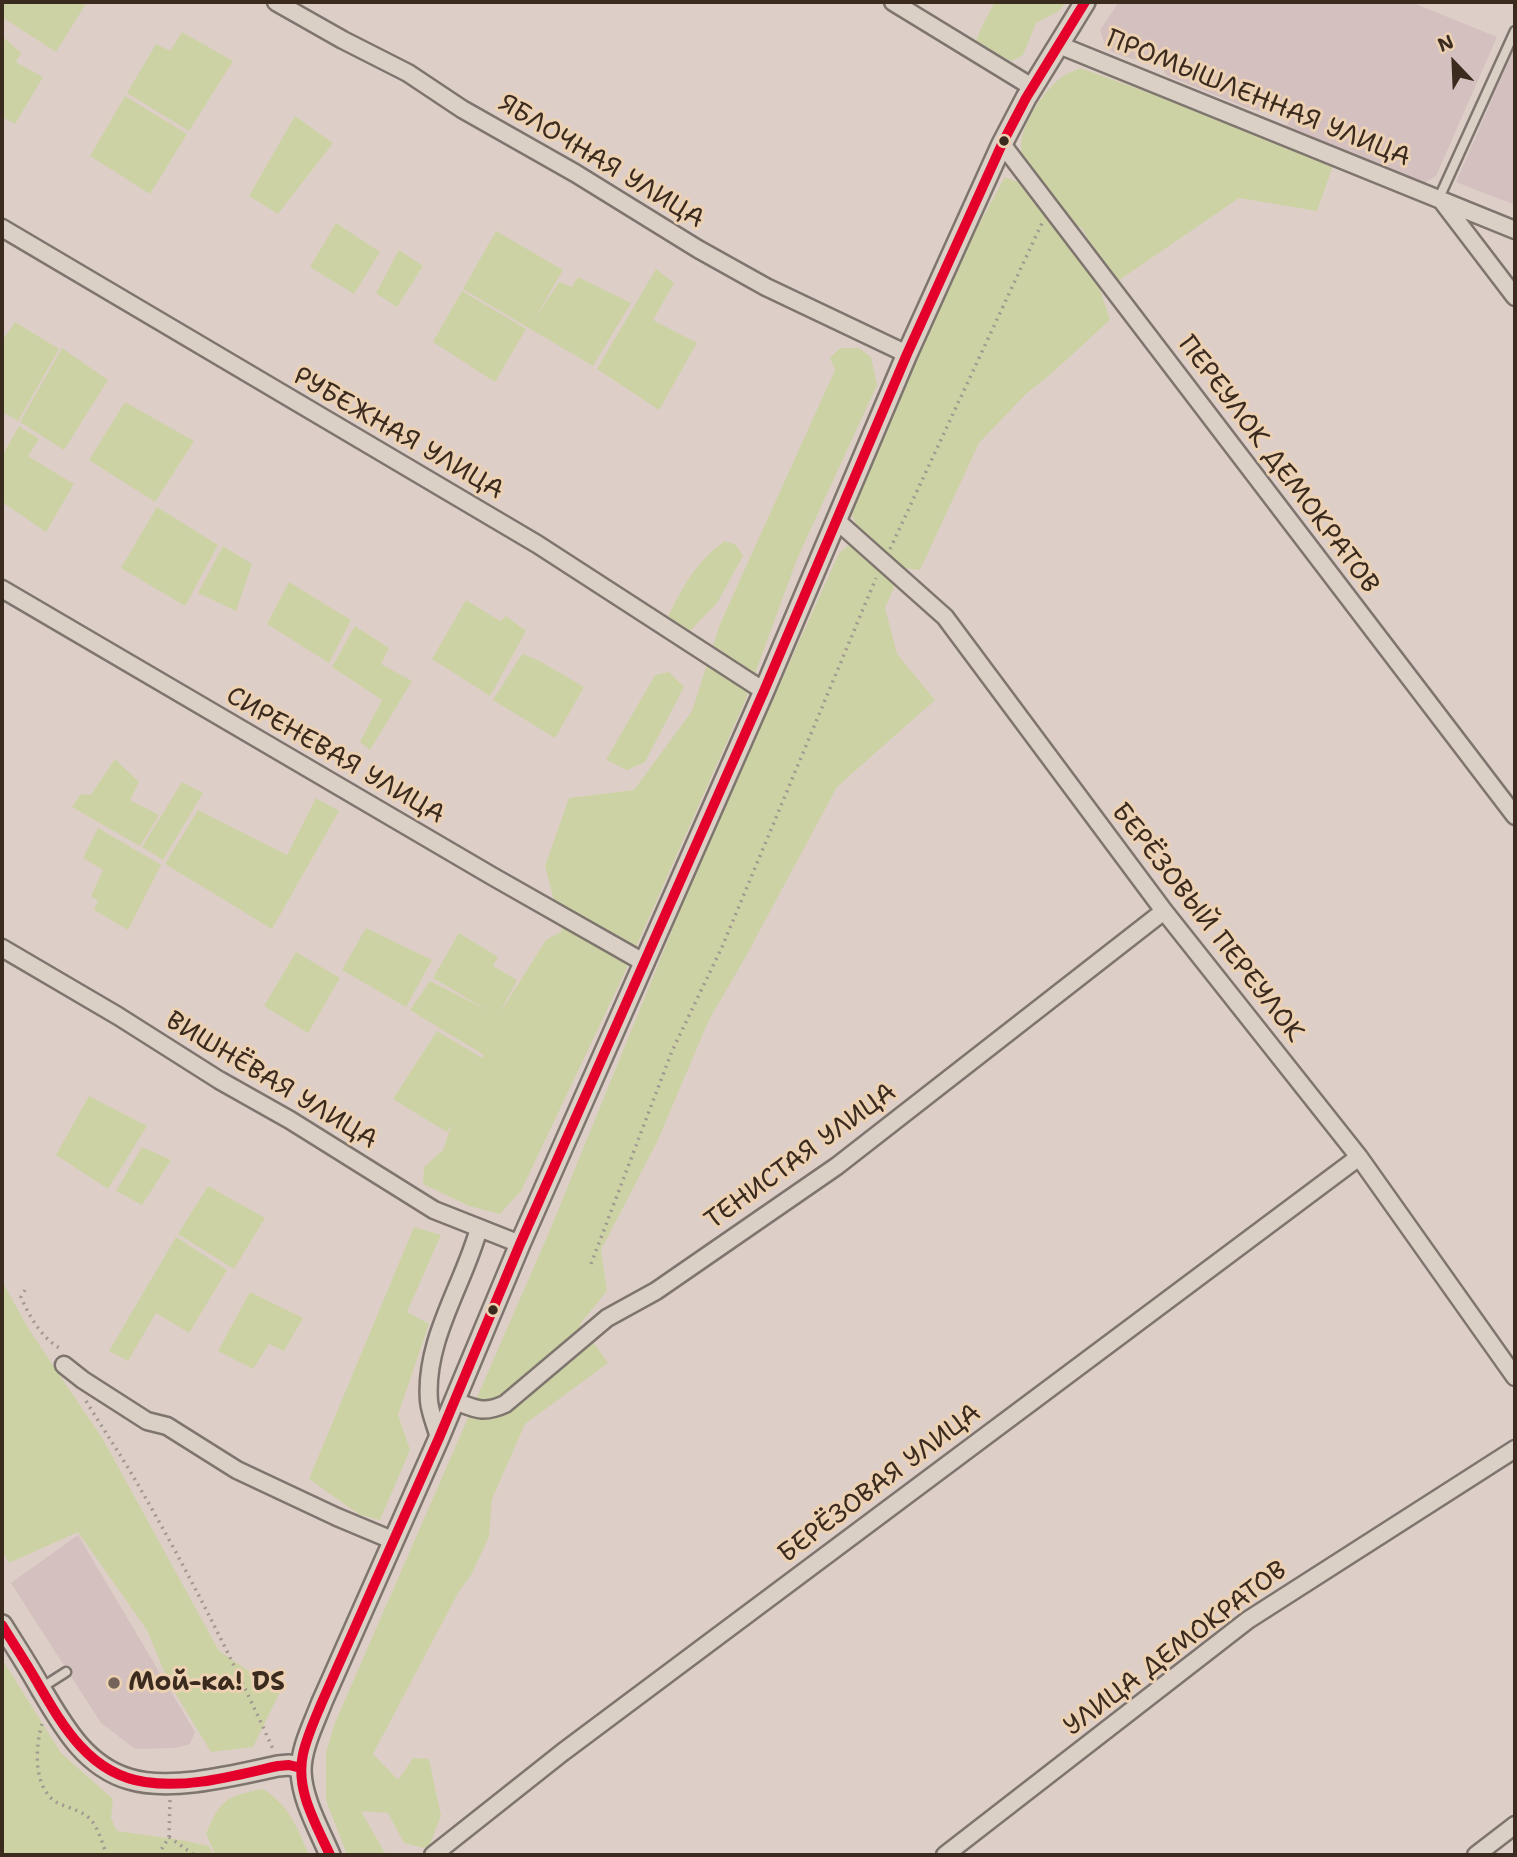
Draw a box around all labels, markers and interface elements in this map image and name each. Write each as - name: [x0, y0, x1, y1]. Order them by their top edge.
- street label: ПРОМЫШЛЕННАЯ УЛИЦА: [1101, 24, 1415, 174]
- north arrow: [1419, 28, 1489, 98]
- text: N: [1434, 29, 1457, 58]
- street label: ЯБЛОЧНАЯ УЛИЦА: [493, 88, 709, 236]
- unlabelled marker: [997, 134, 1011, 148]
- street label: ПЕРЕУЛОК ДЕМОКРАТОВ: [1171, 330, 1385, 600]
- street label: РУБЕЖНАЯ УЛИЦА: [287, 361, 509, 507]
- street label: СИРЕНЕВАЯ УЛИЦА: [220, 681, 450, 831]
- street label: БЕРЁЗОВЫЙ ПЕРЕУЛОК: [1104, 797, 1310, 1049]
- street label: ВИШНЁВАЯ УЛИЦА: [160, 1006, 382, 1156]
- street label: ТЕНИСТАЯ УЛИЦА: [699, 1077, 903, 1237]
- unlabelled marker: [486, 1303, 500, 1317]
- street label: БЕРЁЗОВАЯ УЛИЦА: [773, 1398, 987, 1570]
- street label: УЛИЦА ДЕМОКРАТОВ: [1058, 1555, 1294, 1743]
- place label: Мой-ка! DS: [128, 1667, 285, 1699]
- marker: Мой-ка! DS: [106, 1675, 122, 1691]

